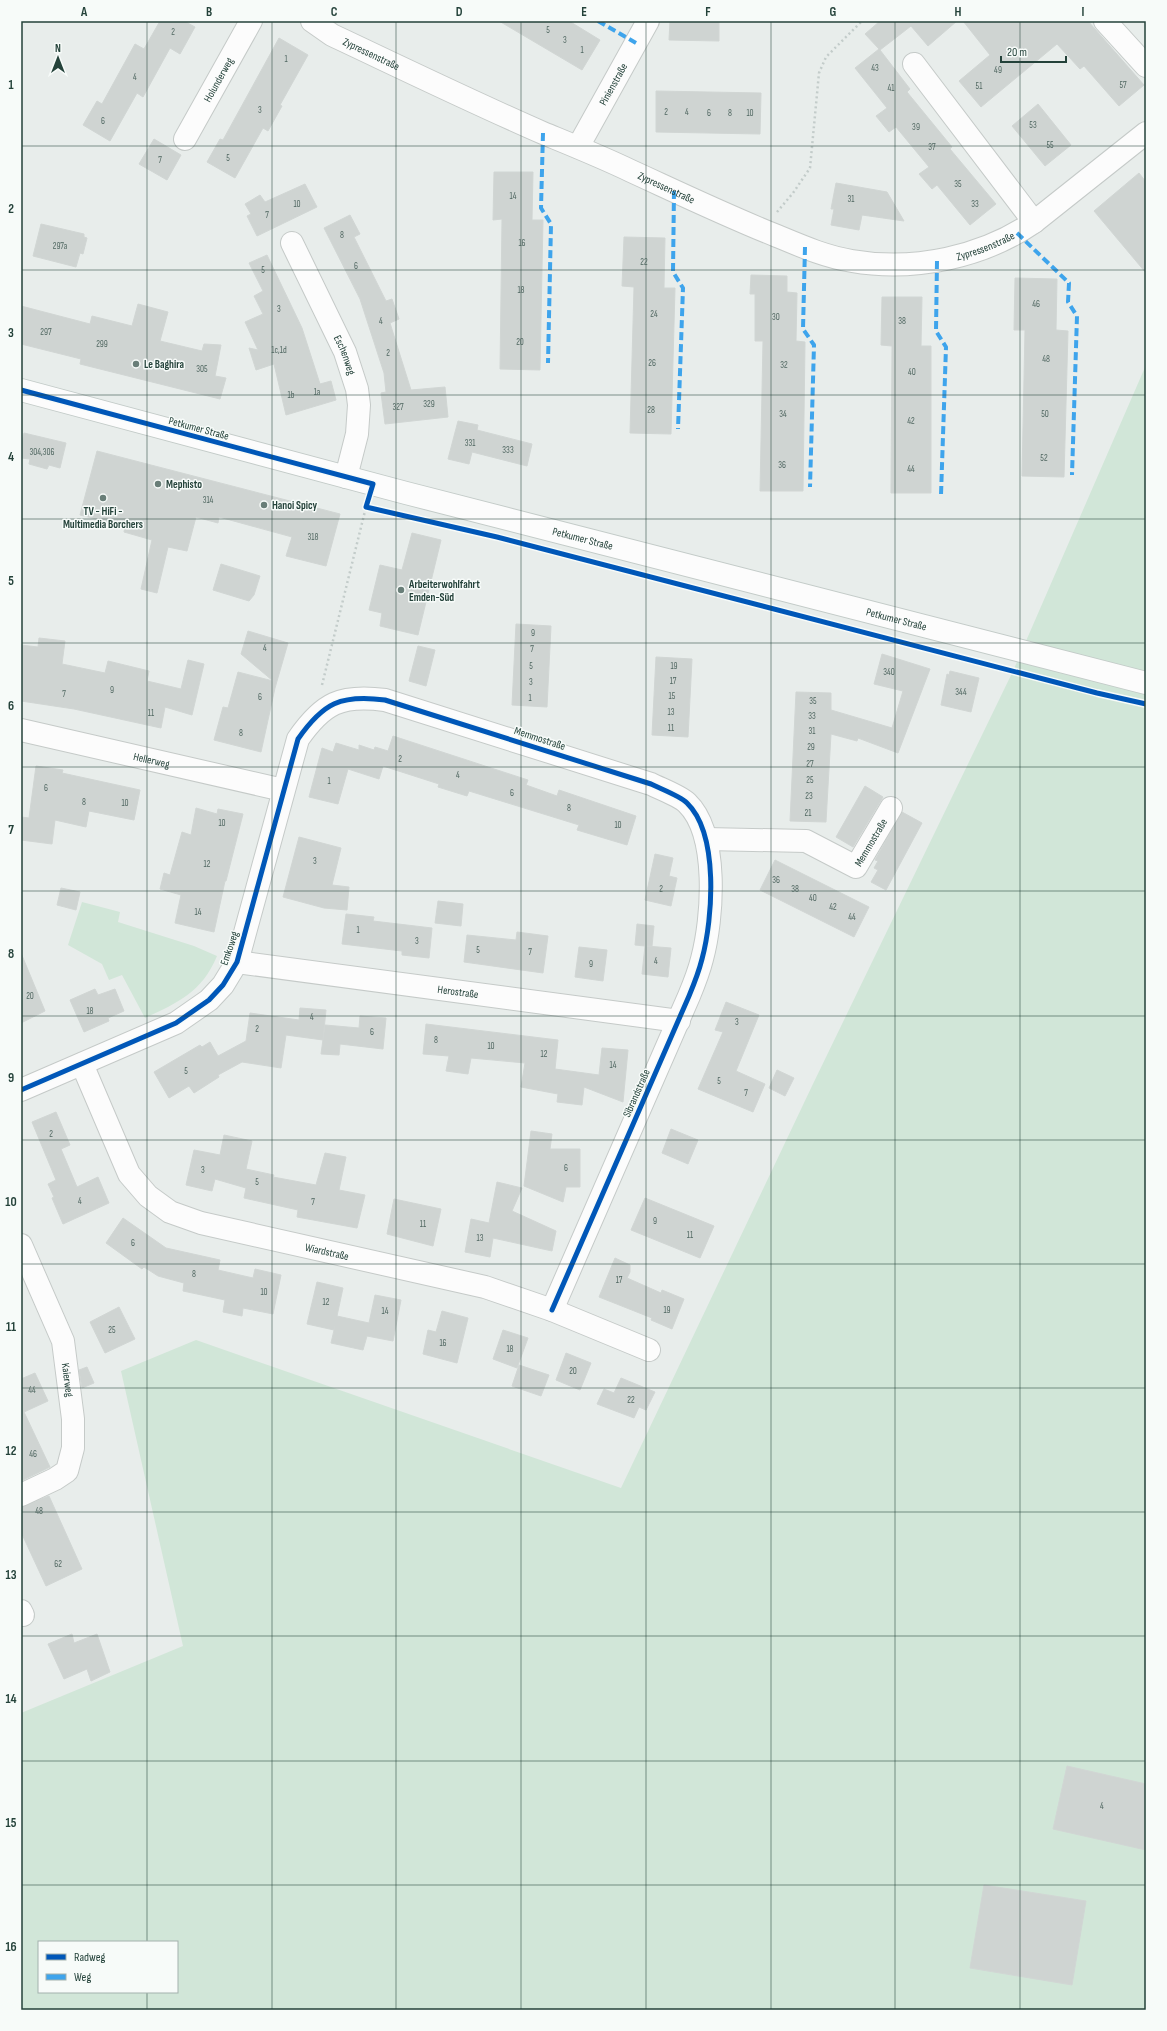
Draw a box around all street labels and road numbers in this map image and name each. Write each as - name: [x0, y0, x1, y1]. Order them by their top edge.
- street label: Zypressenstraße: [341, 35, 402, 73]
- street label: Holunderweg: [201, 55, 237, 104]
- street label: Pinienstraße: [596, 61, 630, 108]
- street label: Zypressenstraße: [636, 169, 697, 206]
- street label: Zypressenstraße: [955, 229, 1017, 263]
- street label: Eschenweg: [331, 333, 358, 377]
- street label: Petkumer Straße: [167, 414, 230, 443]
- street label: Petkumer Straße: [551, 525, 614, 553]
- street label: Petkumer Straße: [865, 605, 928, 633]
- street label: Memmostraße: [513, 724, 567, 753]
- street label: Hellerweg: [132, 750, 172, 771]
- street label: Memmostraße: [852, 816, 890, 869]
- street label: Emkoweg: [218, 929, 242, 967]
- street label: Herostraße: [437, 983, 479, 1001]
- street label: Sibrandstraße: [620, 1067, 653, 1119]
- street label: Wiardstraße: [304, 1241, 350, 1263]
- street label: Kaierweg: [59, 1362, 76, 1398]

